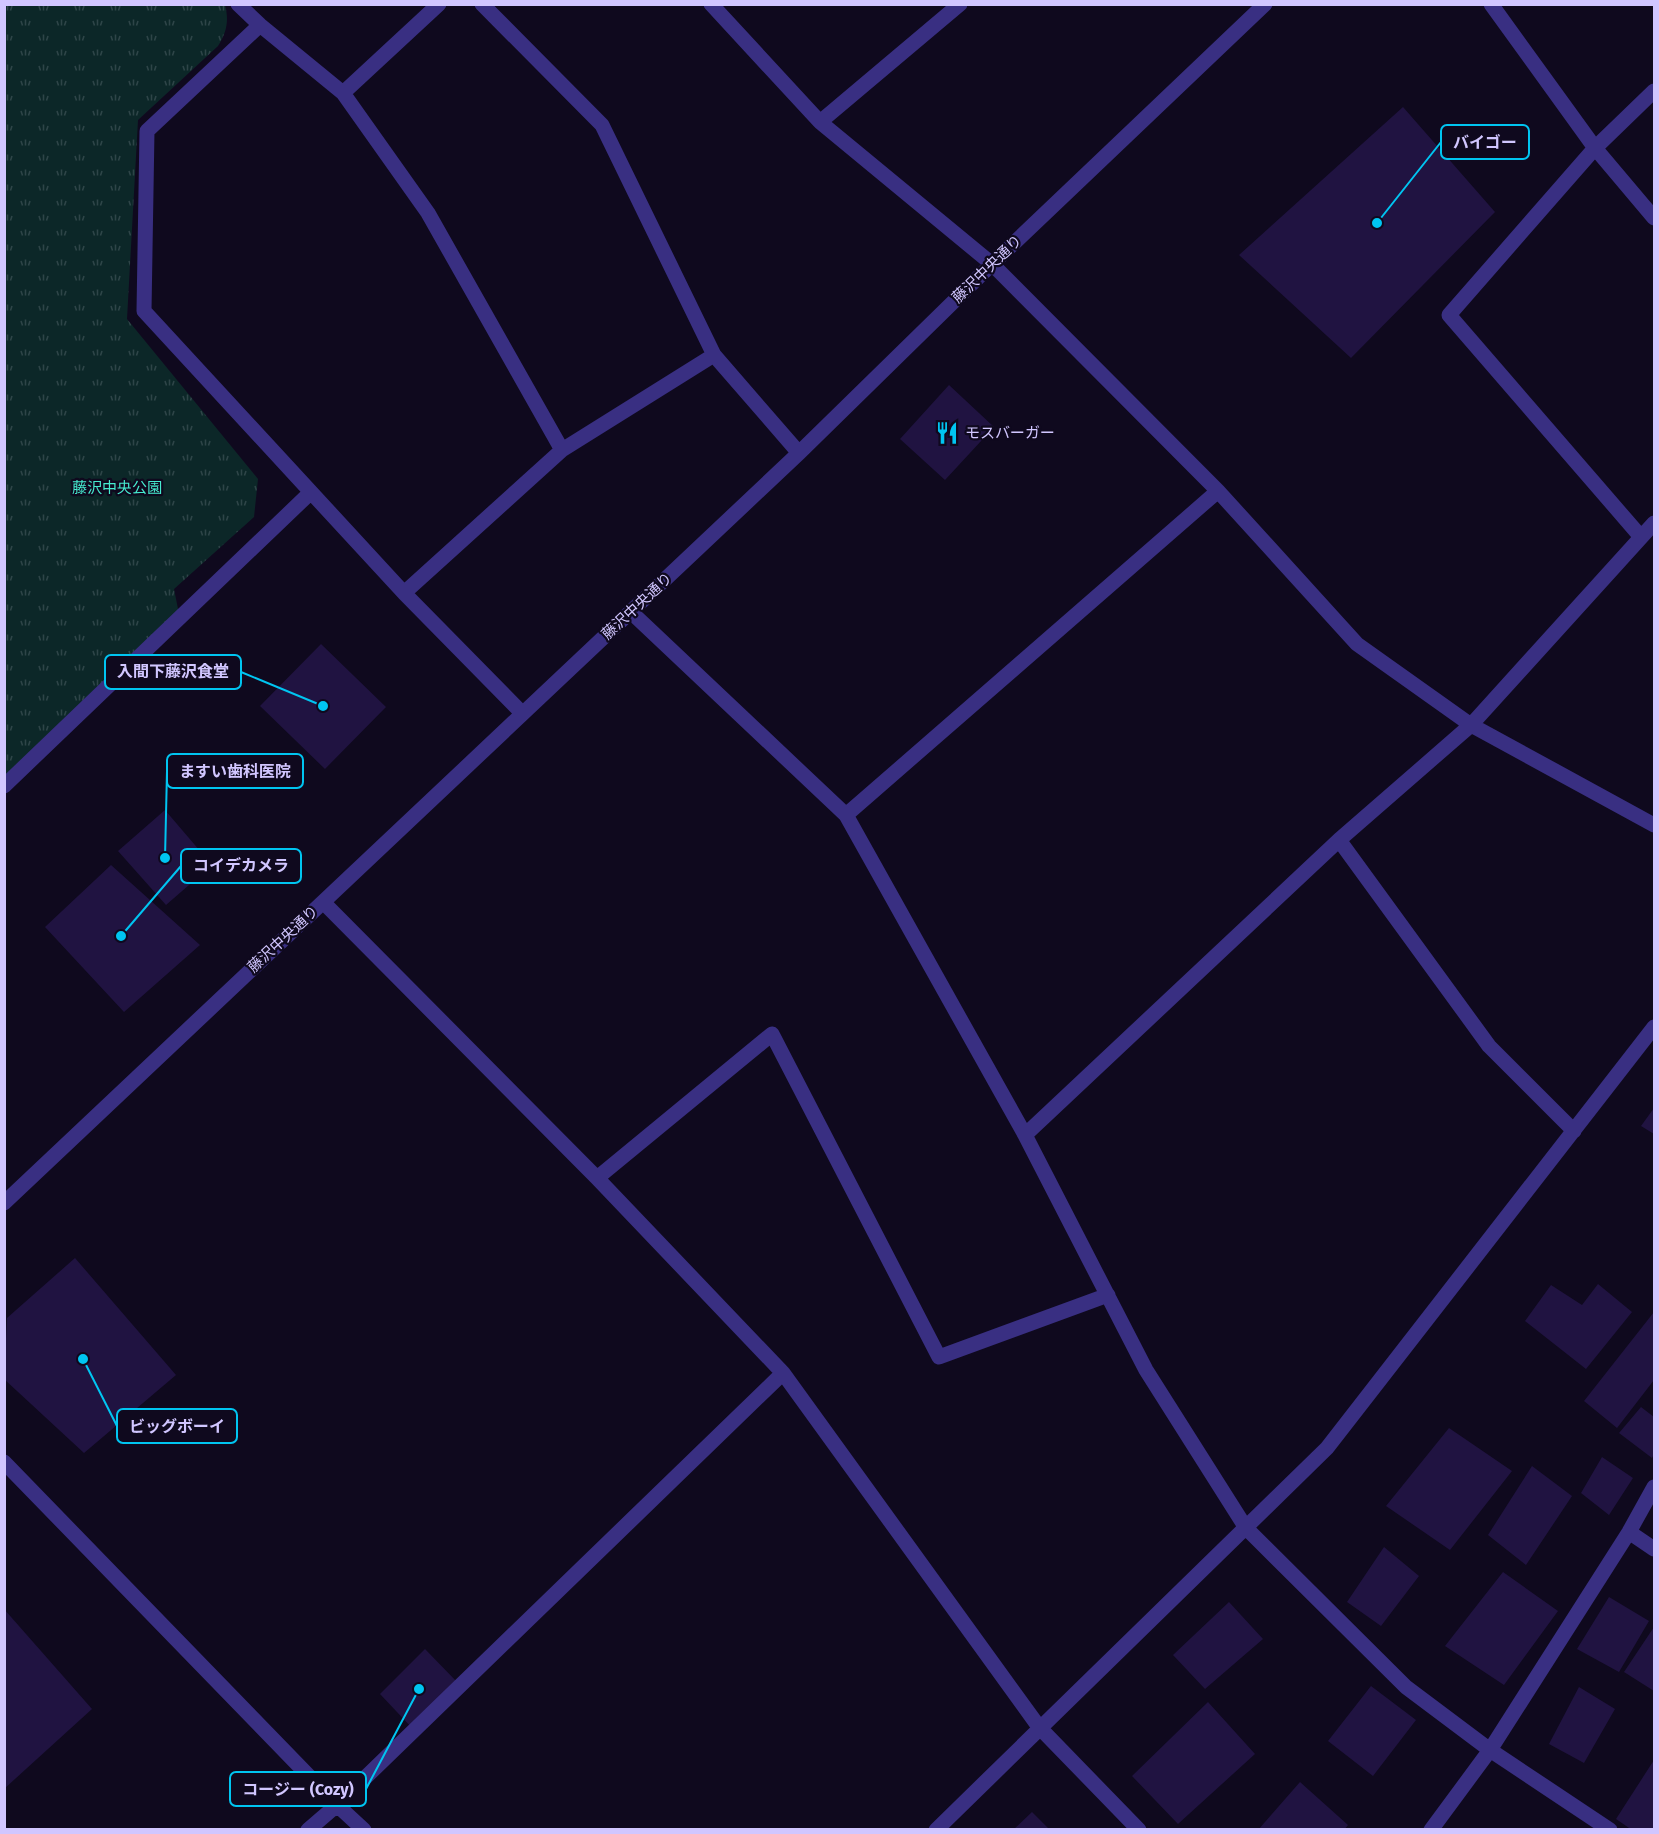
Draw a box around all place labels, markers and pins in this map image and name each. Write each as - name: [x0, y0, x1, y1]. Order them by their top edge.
- callout: バイゴー: [1441, 125, 1529, 159]
- restaurant icon: モスバーガー: [934, 420, 960, 446]
- place label: モスバーガー: [965, 424, 1055, 442]
- callout: 入間下藤沢食堂: [105, 655, 241, 689]
- callout: ますい歯科医院: [167, 754, 303, 788]
- callout: コイデカメラ: [181, 849, 301, 883]
- callout: ビッグボーイ: [117, 1409, 237, 1443]
- callout: コージー (Cozy): [230, 1772, 366, 1806]

